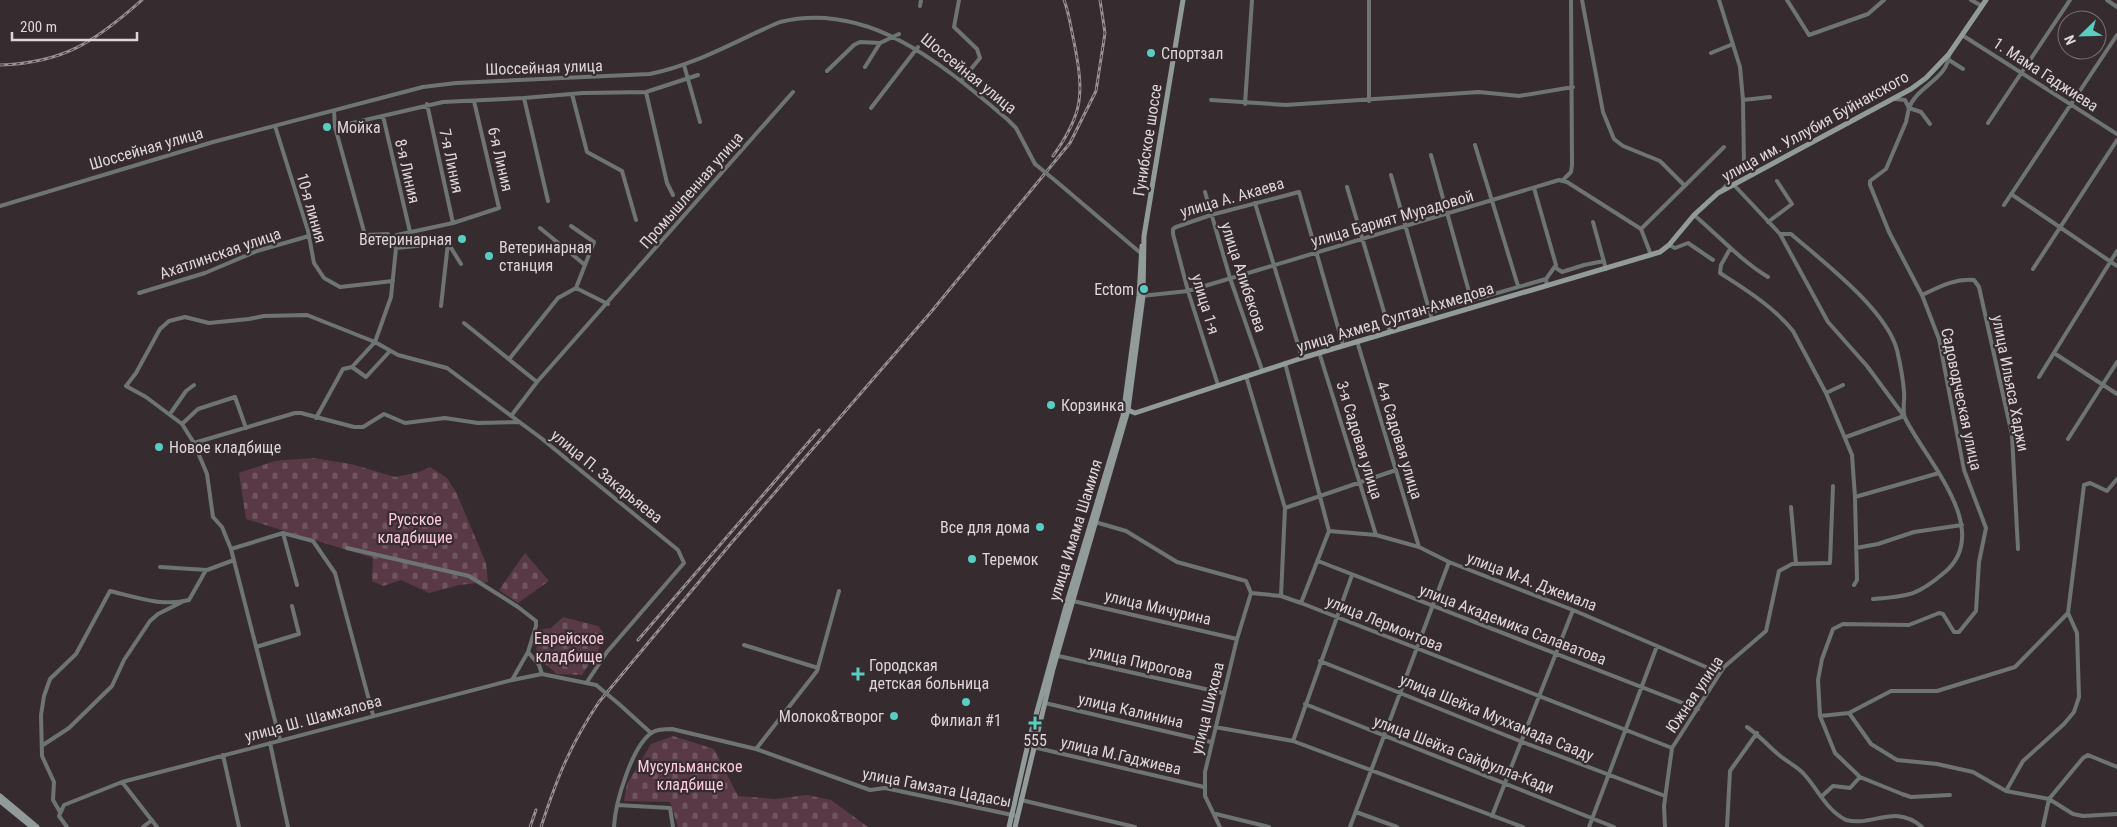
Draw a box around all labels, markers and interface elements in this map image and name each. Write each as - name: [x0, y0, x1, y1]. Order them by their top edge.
- scale bar: [12, 10, 138, 42]
- north arrow: [2057, 10, 2107, 60]
- text: 200 m: [20, 18, 57, 36]
- street label: Шоссейная улица: [917, 29, 1020, 118]
- street label: 1. Мама Гаджиева: [1990, 33, 2102, 115]
- text: N: [2061, 33, 2079, 47]
- place label: Спортзал: [1161, 44, 1223, 63]
- marker: Спортзал: [1145, 47, 1157, 59]
- street label: Шоссейная улица: [485, 56, 603, 79]
- street label: улица им. Уллубия Буйнакского: [1718, 67, 1912, 186]
- street label: Гунибское шоссе: [1129, 83, 1166, 197]
- place label: Мойка: [337, 118, 381, 137]
- marker: Мойка: [321, 121, 333, 133]
- street label: Шоссейная улица: [87, 123, 205, 174]
- street label: 6-я Линия: [484, 125, 517, 193]
- street label: 7-я Линия: [435, 127, 468, 195]
- street label: Промышленная улица: [636, 128, 747, 252]
- street label: 8-я Линия: [391, 137, 424, 205]
- street label: 10-я линия: [293, 171, 331, 245]
- street label: улица А. Акаева: [1178, 174, 1286, 221]
- street label: улица Барият Мурадовой: [1309, 186, 1476, 251]
- street label: улица Алибекова: [1217, 220, 1270, 335]
- street label: Ахатлинская улица: [157, 224, 283, 283]
- place label: Ветеринарная: [359, 230, 452, 249]
- marker: Ветеринарная: [456, 233, 468, 245]
- place label: Ветеринарная станция: [499, 238, 592, 275]
- marker: Ветеринарная станция: [483, 250, 495, 262]
- street label: улица 1-я: [1187, 272, 1224, 337]
- street label: улица Ахмед Султан-Ахмедова: [1294, 278, 1496, 357]
- place label: Ectom: [1094, 280, 1134, 299]
- marker: Ectom: [1138, 283, 1150, 295]
- street label: улица Ильяса Хаджи: [1988, 313, 2033, 453]
- street label: Садоводческая улица: [1937, 326, 1986, 472]
- street label: 3-я Садовая улица: [1333, 379, 1387, 501]
- street label: 4-я Садовая улица: [1373, 379, 1427, 501]
- place label: Корзинка: [1061, 396, 1124, 415]
- marker: Корзинка: [1045, 399, 1057, 411]
- street label: улица П. Закарьяева: [547, 426, 666, 527]
- place label: Новое кладбище: [169, 438, 281, 457]
- marker: Новое кладбище: [153, 441, 165, 453]
- street label: улица Имама Шамиля: [1045, 457, 1106, 603]
- park label: Русское кладбищие: [377, 510, 453, 547]
- place label: Все для дома: [940, 518, 1030, 537]
- marker: Все для дома: [1034, 521, 1046, 533]
- street label: улица М-А. Джемала: [1464, 548, 1600, 615]
- place label: Теремок: [982, 550, 1039, 569]
- marker: Теремок: [966, 553, 978, 565]
- street label: улица Академика Салаватова: [1417, 580, 1609, 669]
- street label: улица Мичурина: [1103, 586, 1213, 629]
- street label: улица Лермонтова: [1324, 591, 1446, 656]
- park label: Еврейское кладбище: [534, 629, 604, 666]
- street label: улица Пирогова: [1087, 641, 1195, 684]
- street label: Южная улица: [1662, 652, 1727, 736]
- place label: Городская детская больница: [869, 656, 989, 693]
- street label: улица Шихова: [1187, 660, 1228, 756]
- marker: Городская детская больница: [851, 667, 865, 681]
- street label: улица Шейха Муххамада Сааду: [1397, 670, 1597, 765]
- street label: улица Калинина: [1076, 689, 1185, 732]
- street label: улица Ш. Шамхалова: [243, 691, 384, 746]
- marker: Филиал #1: [960, 696, 972, 708]
- place label: Молоко&творог: [779, 707, 884, 726]
- marker: Молоко&творог: [888, 710, 900, 722]
- place label: Филиал #1: [930, 711, 1002, 730]
- street label: улица Шейха Сайфулла-Кади: [1371, 711, 1557, 798]
- marker: 555: [1029, 717, 1041, 729]
- place label: 555: [1023, 731, 1047, 750]
- street label: улица М.Гаджиева: [1059, 732, 1183, 779]
- park label: Мусульманское кладбище: [638, 757, 742, 794]
- street label: улица Гамзата Цадасы: [861, 764, 1013, 811]

